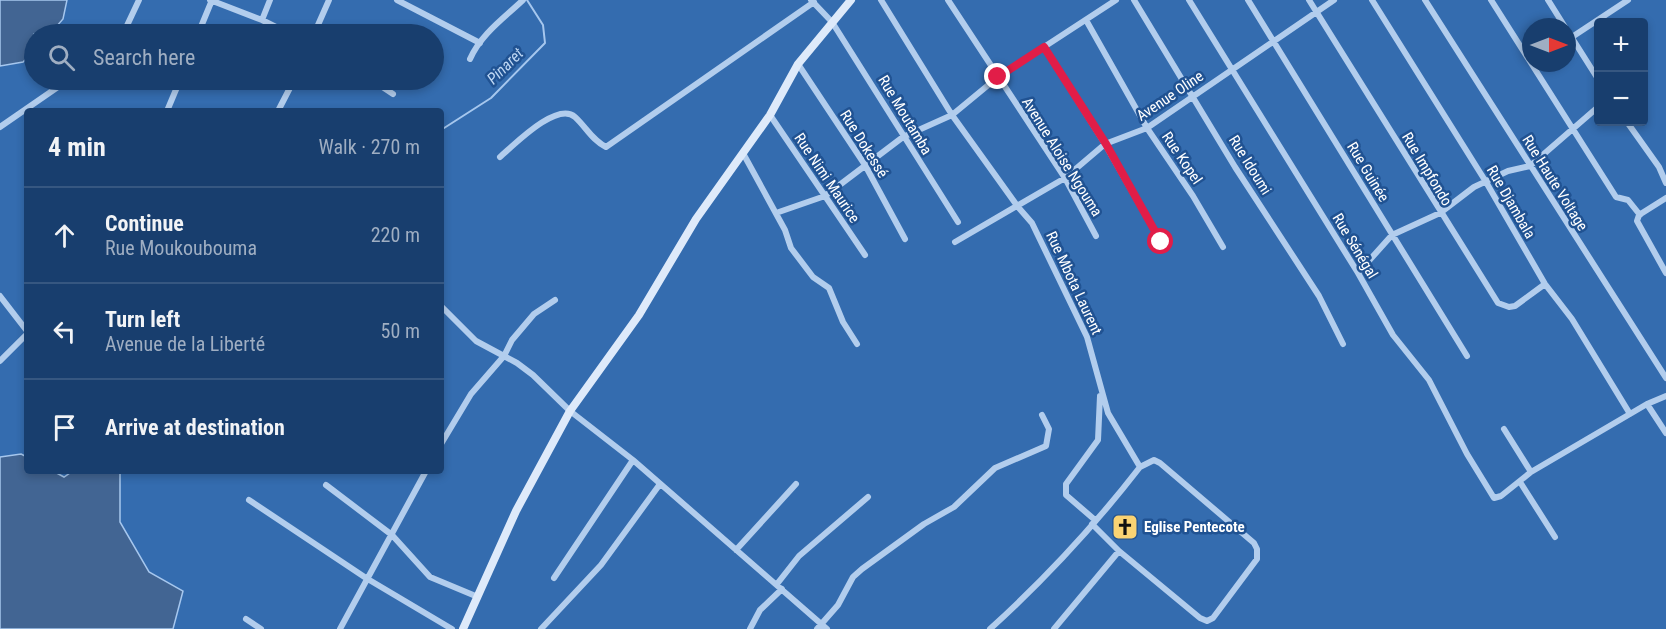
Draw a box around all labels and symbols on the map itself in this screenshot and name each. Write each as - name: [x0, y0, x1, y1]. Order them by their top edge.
- north arrow: [1522, 18, 1576, 72]
- water label: Pinaret: [483, 44, 527, 88]
- route end: [984, 63, 1010, 89]
- street label: Avenue Oline: [1133, 67, 1207, 125]
- street label: Rue Moutamba: [874, 72, 936, 158]
- street label: Avenue Aloise Ngouma: [1018, 94, 1106, 220]
- street label: Rue Dokessé: [836, 107, 892, 181]
- street label: Rue Kopel: [1158, 128, 1206, 188]
- street label: Rue Impfondo: [1398, 129, 1456, 209]
- street label: Rue Nimi Maurice: [790, 130, 864, 226]
- street label: Rue Idoumi: [1225, 132, 1275, 198]
- street label: Rue Haute Voltage: [1518, 132, 1592, 234]
- street label: Rue Guinée: [1343, 139, 1393, 205]
- street label: Rue Djambala: [1483, 162, 1539, 242]
- street label: Rue Sénégal: [1329, 210, 1381, 282]
- route start: [1147, 228, 1173, 254]
- street label: Rue Mbota Laurent: [1042, 229, 1106, 337]
- church icon: Eglise Pentecote: [1110, 512, 1140, 542]
- place label: Eglise Pentecote: [1144, 518, 1245, 536]

